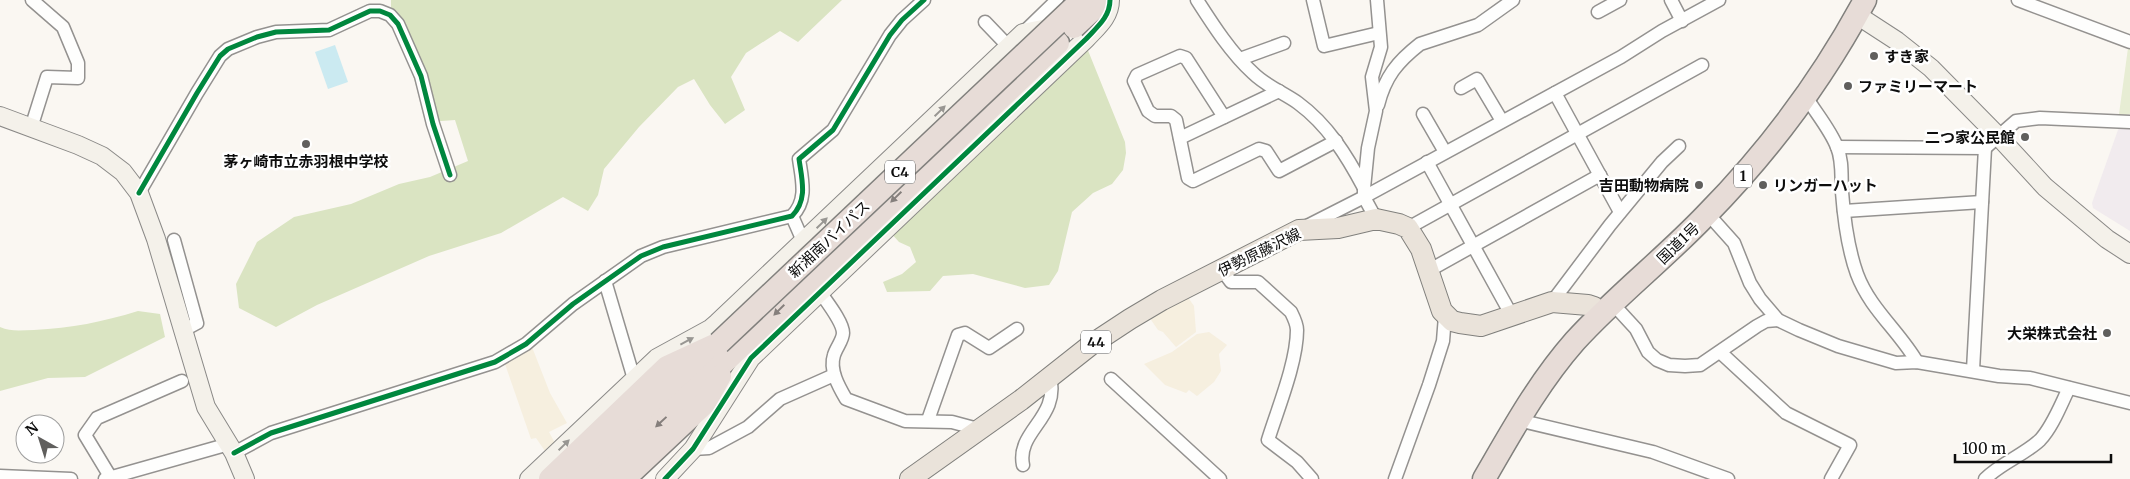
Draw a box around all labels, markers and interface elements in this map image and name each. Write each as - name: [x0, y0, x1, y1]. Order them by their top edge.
- place label: すき家: [1884, 47, 1929, 66]
- marker: すき家: [1868, 50, 1880, 62]
- place label: ファミリーマート: [1858, 77, 1978, 96]
- marker: ファミリーマート: [1842, 80, 1854, 92]
- one-way arrow: [934, 105, 946, 117]
- place label: 二つ家公民館: [1925, 128, 2015, 147]
- marker: 二つ家公民館: [2019, 131, 2031, 143]
- marker: 茅ヶ崎市立赤羽根中学校: [300, 138, 312, 150]
- place label: 茅ヶ崎市立赤羽根中学校: [223, 152, 389, 171]
- road number: C4: [885, 160, 915, 183]
- road number: 1: [1734, 165, 1752, 188]
- place label: 吉田動物病院: [1599, 176, 1689, 195]
- place label: リンガーハット: [1773, 176, 1878, 195]
- marker: 吉田動物病院: [1693, 179, 1705, 191]
- marker: リンガーハット: [1757, 179, 1769, 191]
- one-way arrow: [890, 191, 902, 203]
- street label: 新湘南バイパス: [784, 196, 874, 282]
- one-way arrow: [816, 217, 828, 229]
- street label: 国道1号: [1653, 218, 1703, 268]
- street label: 伊勢原藤沢線: [1214, 224, 1304, 280]
- one-way arrow: [773, 304, 785, 316]
- place label: 大栄株式会社: [2007, 324, 2097, 343]
- marker: 大栄株式会社: [2101, 327, 2113, 339]
- road number: 44: [1081, 331, 1111, 354]
- one-way arrow: [680, 337, 694, 345]
- north arrow: [15, 414, 65, 464]
- one-way arrow: [656, 416, 668, 428]
- text: N: [22, 418, 42, 439]
- scale bar: [1955, 432, 2111, 464]
- one-way arrow: [558, 439, 570, 451]
- text: 100 m: [1962, 439, 2006, 458]

